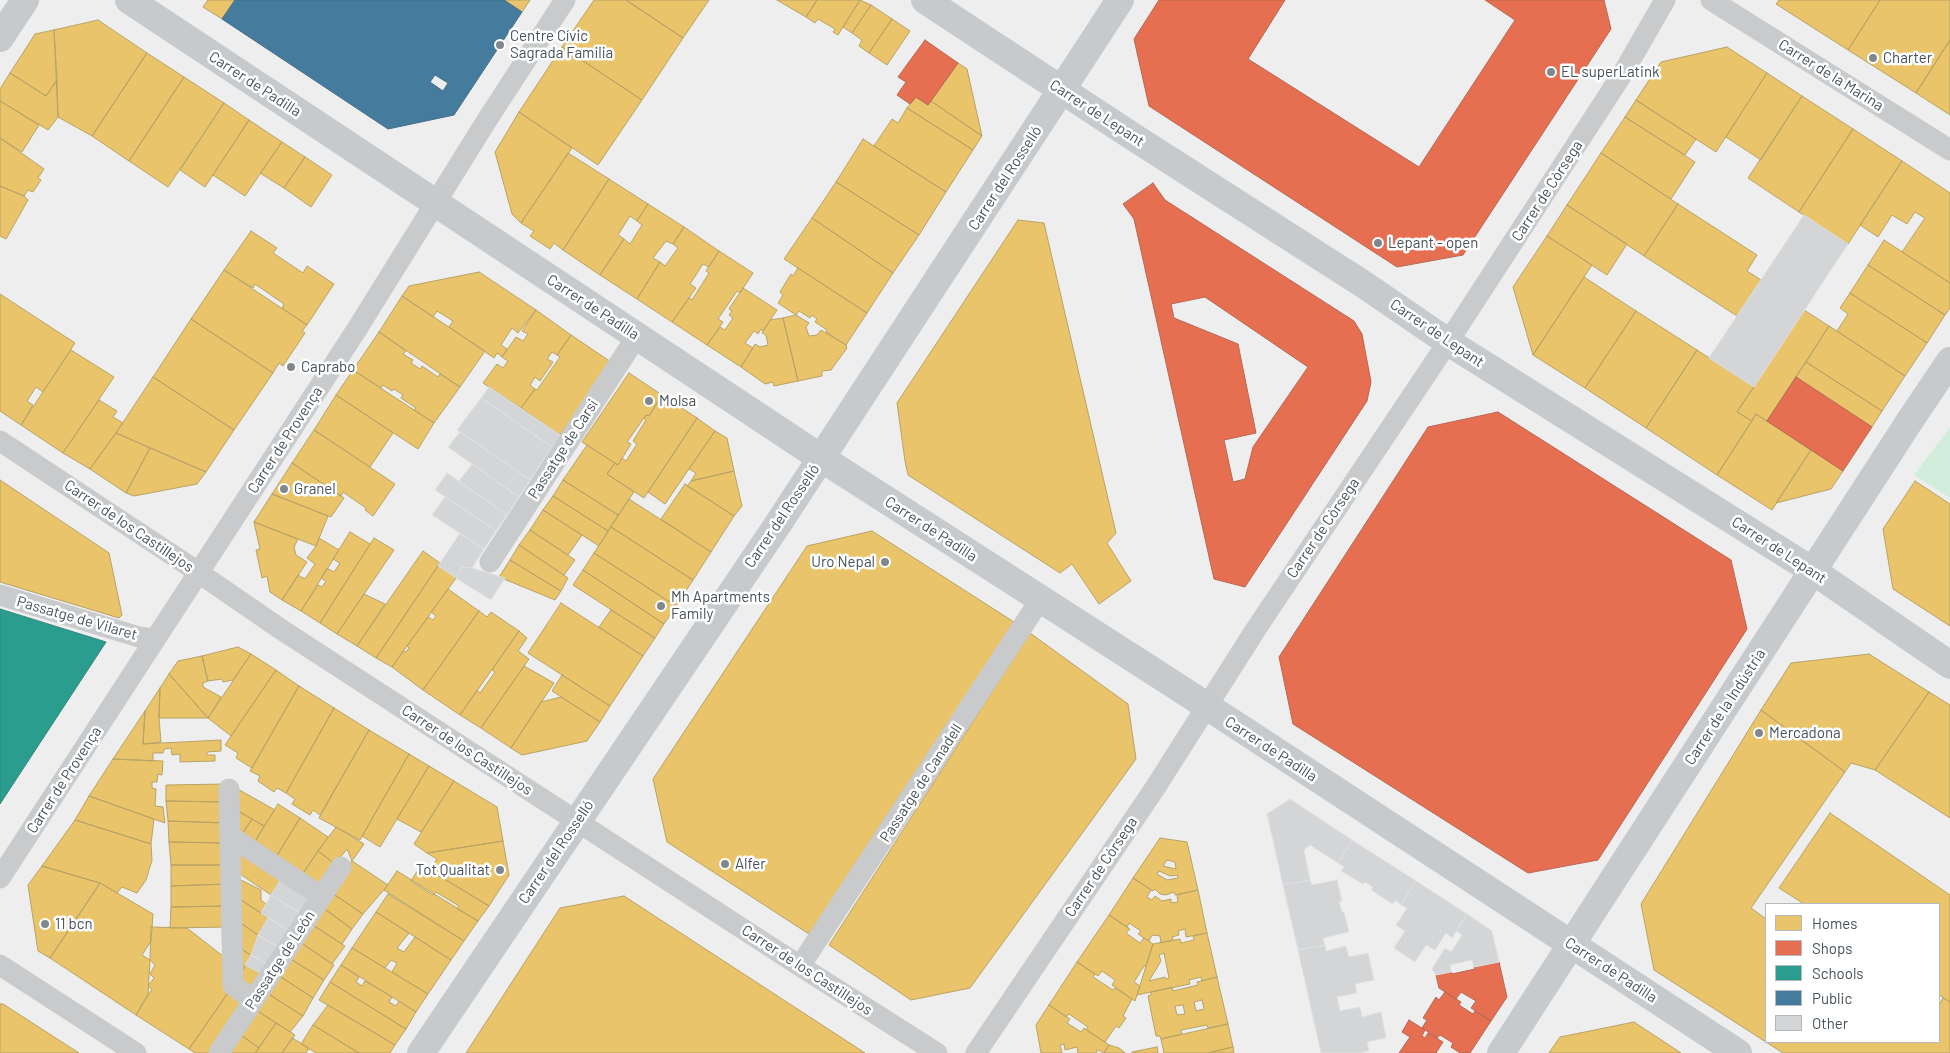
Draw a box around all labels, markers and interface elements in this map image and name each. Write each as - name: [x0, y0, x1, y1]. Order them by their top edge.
- place label: Centre Cívic Sagrada Familia: [510, 27, 613, 62]
- street label: Carrer de la Marina: [1775, 35, 1887, 115]
- marker: Centre Cívic Sagrada Familia: [494, 39, 506, 51]
- street label: Carrer de Padilla: [206, 48, 304, 120]
- place label: Charter: [1883, 49, 1932, 67]
- marker: Charter: [1867, 52, 1879, 64]
- place label: EL superLatink: [1561, 63, 1659, 81]
- marker: EL superLatink: [1545, 66, 1557, 78]
- street label: Carrer de Lepant: [1046, 76, 1148, 150]
- street label: Carrer del Rosselló: [964, 122, 1046, 234]
- street label: Carrer de Còrsega: [1508, 137, 1586, 245]
- place label: Lepant - open: [1388, 234, 1478, 252]
- marker: Lepant - open: [1372, 237, 1384, 249]
- street label: Carrer de Padilla: [544, 271, 642, 343]
- street label: Carrer de Lepant: [1387, 295, 1487, 371]
- place label: Caprabo: [301, 358, 355, 376]
- marker: Caprabo: [285, 361, 297, 373]
- street label: Carrer de Provença: [244, 383, 326, 497]
- place label: Molsa: [659, 392, 696, 410]
- marker: Molsa: [643, 395, 655, 407]
- street label: Passatge de Carsi: [524, 396, 602, 502]
- street label: Carrer del Rosselló: [741, 461, 823, 571]
- street label: Carrer de Còrsega: [1283, 475, 1363, 581]
- street label: Carrer de los Castillejos: [61, 476, 197, 576]
- place label: Granel: [294, 480, 336, 498]
- marker: Granel: [278, 483, 290, 495]
- street label: Carrer de Padilla: [882, 493, 980, 565]
- street label: Carrer de Lepant: [1728, 513, 1830, 587]
- place label: Uro Nepal: [811, 553, 875, 571]
- marker: Uro Nepal: [879, 556, 891, 568]
- place label: Mh Apartments Family: [671, 588, 770, 623]
- street label: Passatge de Vilaret: [15, 592, 139, 644]
- marker: Mh Apartments Family: [655, 600, 667, 612]
- street label: Carrer de la Indústria: [1681, 645, 1769, 769]
- street label: Carrer de los Castillejos: [398, 701, 536, 799]
- street label: Carrer de Padilla: [1222, 713, 1320, 785]
- street label: Passatge de Canadell: [876, 720, 966, 846]
- street label: Carrer de Provença: [23, 723, 105, 837]
- place label: Mercadona: [1769, 724, 1841, 742]
- marker: Mercadona: [1753, 727, 1765, 739]
- street label: Carrer del Rosselló: [515, 797, 597, 907]
- street label: Carrer de Còrsega: [1061, 814, 1141, 920]
- place label: Alfer: [735, 855, 766, 873]
- marker: Alfer: [719, 858, 731, 870]
- place label: Tot Qualitat: [416, 861, 490, 879]
- marker: Tot Qualitat: [494, 864, 506, 876]
- legend: [1765, 903, 1940, 1043]
- street label: Passatge de León: [241, 907, 319, 1013]
- text: Homes: [1812, 914, 1857, 932]
- place label: 11 bcn: [55, 915, 93, 933]
- marker: 11 bcn: [39, 918, 51, 930]
- street label: Carrer de los Castillejos: [738, 921, 876, 1019]
- street label: Carrer de Padilla: [1562, 934, 1660, 1006]
- text: Shops: [1812, 939, 1852, 957]
- text: Schools: [1812, 964, 1864, 982]
- text: Public: [1812, 989, 1852, 1007]
- text: Other: [1812, 1014, 1848, 1032]

